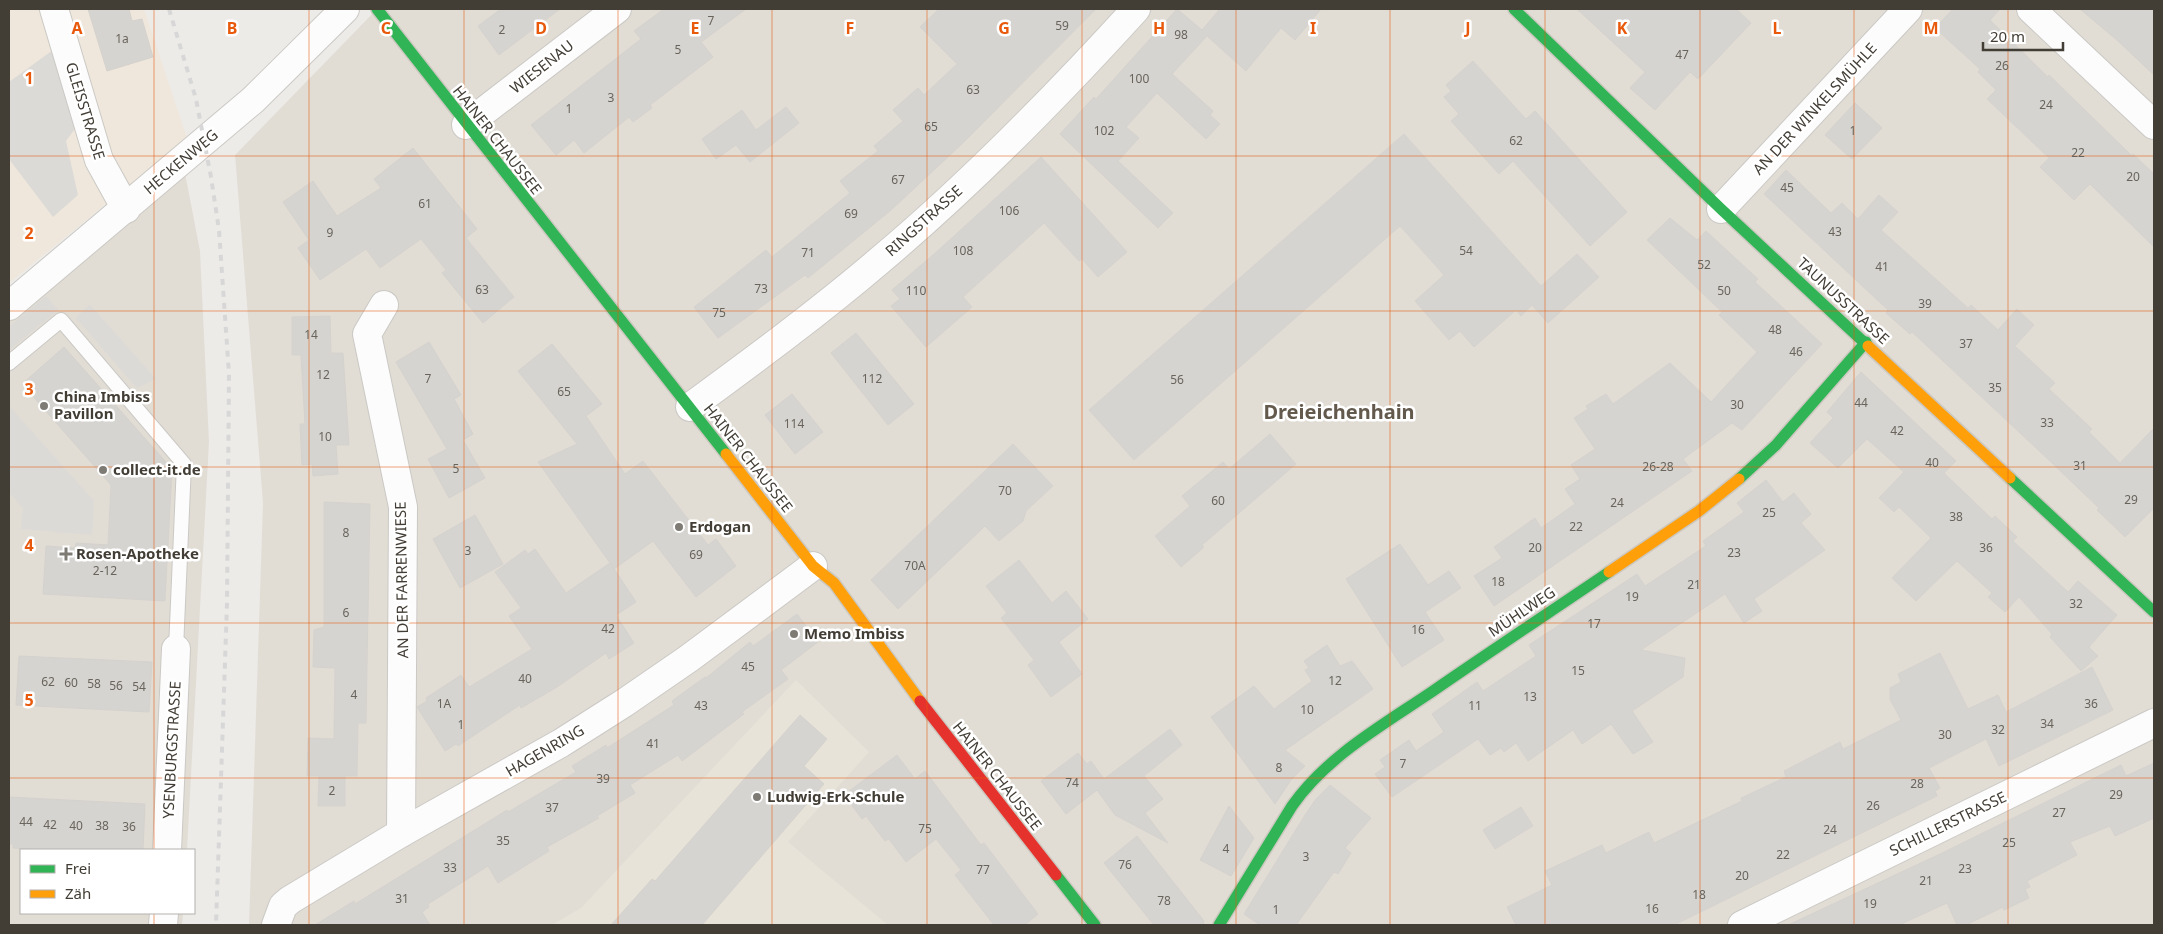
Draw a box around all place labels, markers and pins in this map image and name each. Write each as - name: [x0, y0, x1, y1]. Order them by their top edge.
- place label: China Imbiss Pavillon: [54, 386, 150, 423]
- marker: China Imbiss Pavillon: [38, 400, 50, 412]
- place label: collect-it.de: [113, 459, 201, 479]
- marker: collect-it.de: [97, 464, 109, 476]
- place label: Erdogan: [689, 516, 751, 536]
- marker: Erdogan: [673, 521, 685, 533]
- place label: Rosen-Apotheke: [76, 543, 199, 563]
- marker: Rosen-Apotheke: [60, 548, 72, 560]
- place label: Memo Imbiss: [804, 623, 905, 643]
- marker: Memo Imbiss: [788, 628, 800, 640]
- place label: Ludwig-Erk-Schule: [767, 786, 904, 806]
- marker: Ludwig-Erk-Schule: [751, 791, 763, 803]

